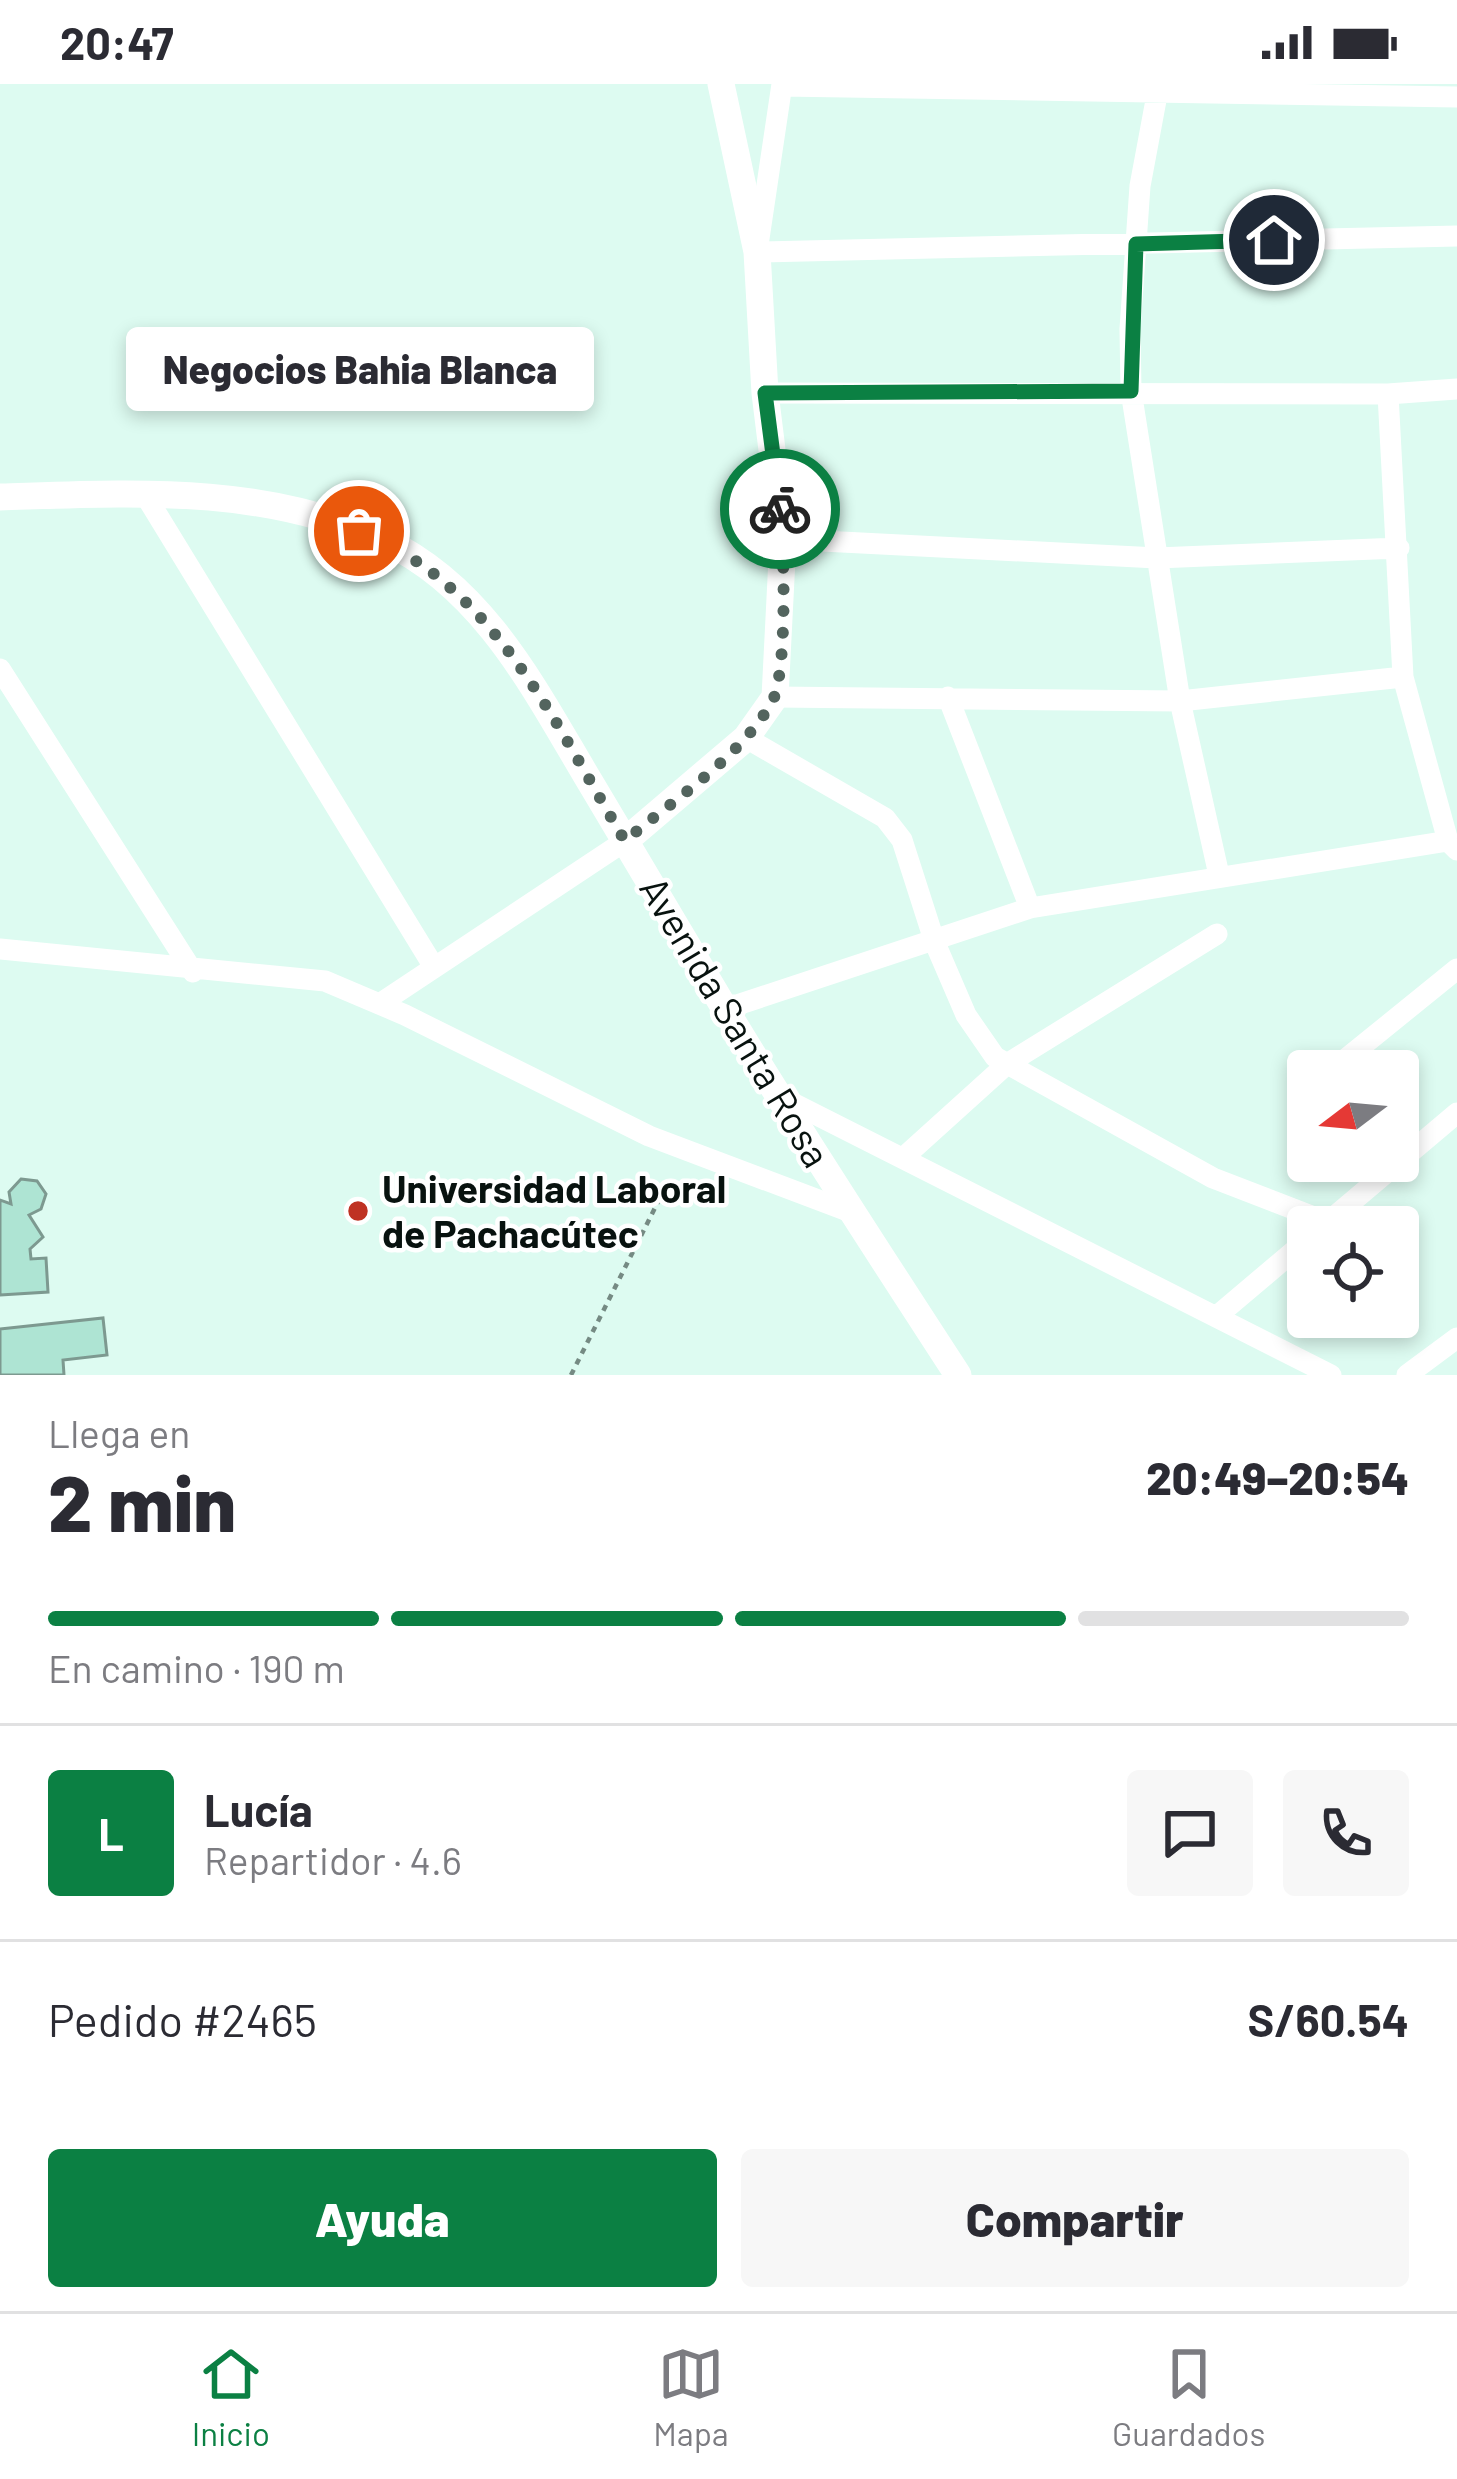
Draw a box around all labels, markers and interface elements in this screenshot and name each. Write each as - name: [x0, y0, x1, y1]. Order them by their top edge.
- text: 20:47: [60, 15, 174, 69]
- pin: [1223, 189, 1325, 291]
- icon: home: [1241, 207, 1307, 273]
- callout: Negocios Bahia Blanca: [125, 327, 593, 411]
- text: Negocios Bahia Blanca: [163, 345, 557, 392]
- courier: [720, 449, 840, 569]
- icon: bike: [747, 476, 813, 542]
- pin: [308, 480, 410, 582]
- icon: bag: [326, 498, 392, 564]
- street label: Avenida Santa Rosa: [631, 867, 842, 1175]
- north arrow: [1287, 1050, 1419, 1182]
- map controls: [1287, 1050, 1419, 1338]
- place label: Universidad Laboral de Pachacútec: [382, 1164, 726, 1256]
- marker: Universidad Laboral de Pachacútec: [345, 1198, 371, 1224]
- button: locate: [1287, 1206, 1419, 1338]
- text: Llega en: [48, 1409, 190, 1456]
- text: 20:49–20:54: [1146, 1450, 1409, 1504]
- text: 2 min: [48, 1454, 236, 1548]
- text: En camino · 190 m: [48, 1644, 345, 1691]
- button: chat: [1127, 1770, 1253, 1896]
- button: phone: [1283, 1770, 1409, 1896]
- text: Lucía: [204, 1782, 313, 1836]
- text: L: [98, 1806, 124, 1860]
- text: Repartidor · 4.6: [204, 1836, 462, 1883]
- text: Pedido #2465: [48, 1992, 317, 2046]
- text: S/60.54: [1247, 1992, 1409, 2046]
- button: Ayuda: [48, 2149, 717, 2287]
- button: Compartir: [741, 2149, 1409, 2287]
- tab: Inicio: [192, 2341, 270, 2453]
- tab: Mapa: [653, 2341, 729, 2453]
- tab: Guardados: [1112, 2341, 1265, 2453]

